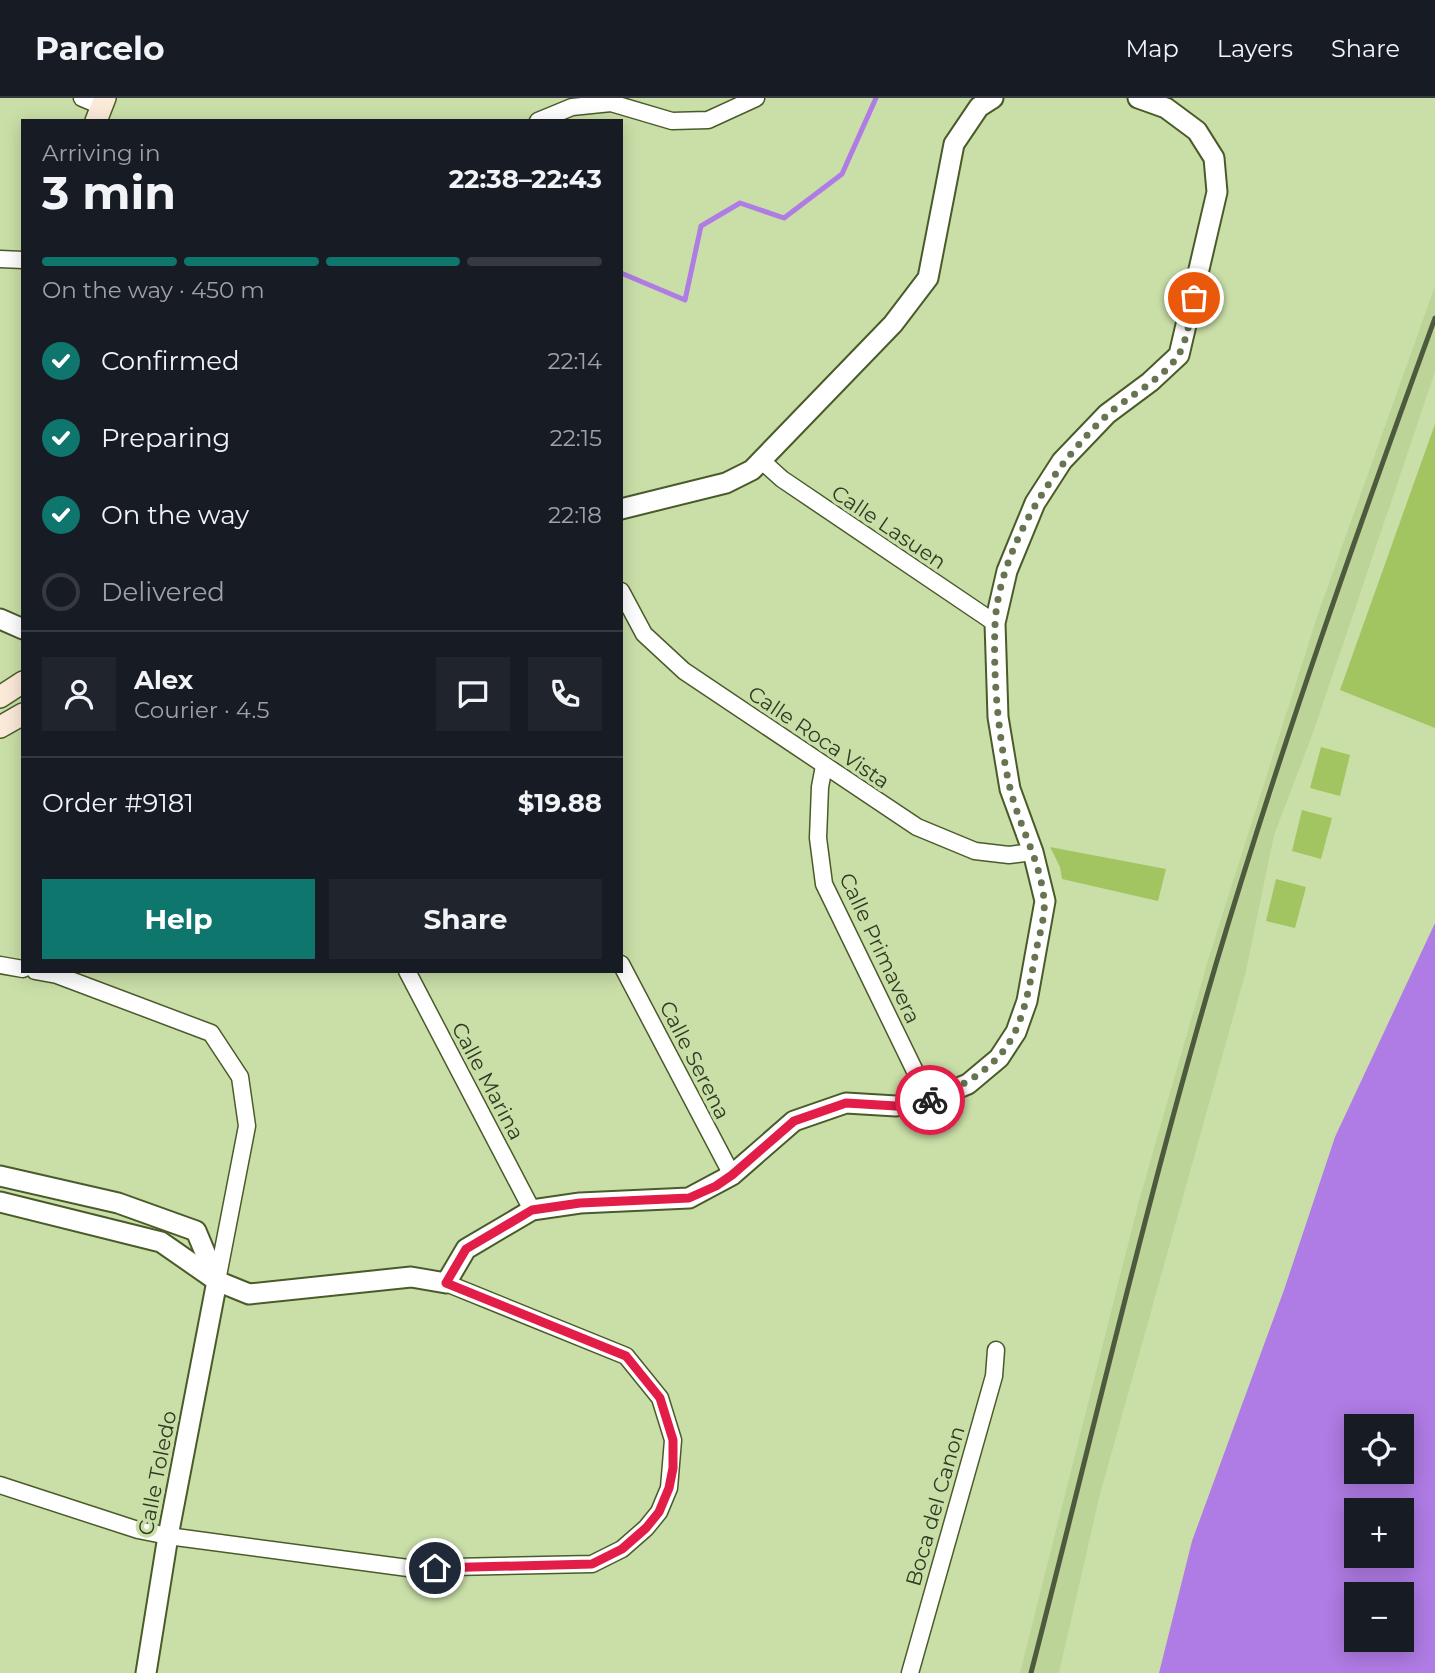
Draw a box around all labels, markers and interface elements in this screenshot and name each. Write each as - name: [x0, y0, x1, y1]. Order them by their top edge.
- text: Parcelo: [35, 28, 165, 68]
- text: Map: [1125, 34, 1179, 63]
- text: Layers: [1217, 34, 1293, 63]
- text: Share: [1331, 34, 1400, 63]
- text: Arriving in: [42, 139, 161, 167]
- text: 22:38–22:43: [449, 163, 602, 195]
- text: 3 min: [42, 164, 176, 221]
- pin: [1164, 268, 1224, 328]
- text: On the way · 450 m: [42, 276, 265, 304]
- icon: bag: [1175, 279, 1213, 317]
- icon: check: [42, 342, 80, 380]
- text: Confirmed: [101, 345, 240, 377]
- text: 22:14: [547, 347, 602, 375]
- icon: check: [42, 419, 80, 457]
- text: Preparing: [101, 422, 230, 454]
- text: 22:15: [550, 424, 602, 452]
- street label: Calle Lasuen: [827, 480, 951, 574]
- icon: check: [42, 496, 80, 534]
- text: On the way: [101, 499, 249, 531]
- text: 22:18: [548, 501, 602, 529]
- text: Delivered: [101, 576, 225, 608]
- button: person: [42, 657, 116, 731]
- button: chat: [436, 657, 510, 731]
- button: phone: [528, 657, 602, 731]
- text: Alex: [134, 664, 193, 696]
- street label: Calle Roca Vista: [743, 680, 895, 794]
- text: Courier · 4.5: [134, 696, 269, 724]
- text: Order #9181: [42, 787, 194, 819]
- text: $19.88: [518, 787, 602, 819]
- street label: Calle Primavera: [834, 869, 926, 1027]
- button: Help: [42, 879, 315, 959]
- button: Share: [329, 879, 602, 959]
- street label: Calle Serena: [654, 997, 736, 1123]
- street label: Calle Marina: [447, 1018, 529, 1144]
- courier: [895, 1065, 965, 1135]
- icon: bike: [911, 1081, 949, 1119]
- street label: Calle Toledo: [133, 1409, 181, 1537]
- map controls: [1344, 1414, 1414, 1652]
- button: locate: [1344, 1414, 1414, 1484]
- street label: Boca del Canon: [900, 1423, 970, 1589]
- button: +: [1344, 1498, 1414, 1568]
- pin: [405, 1538, 465, 1598]
- icon: home: [416, 1549, 454, 1587]
- button: −: [1344, 1582, 1414, 1652]

